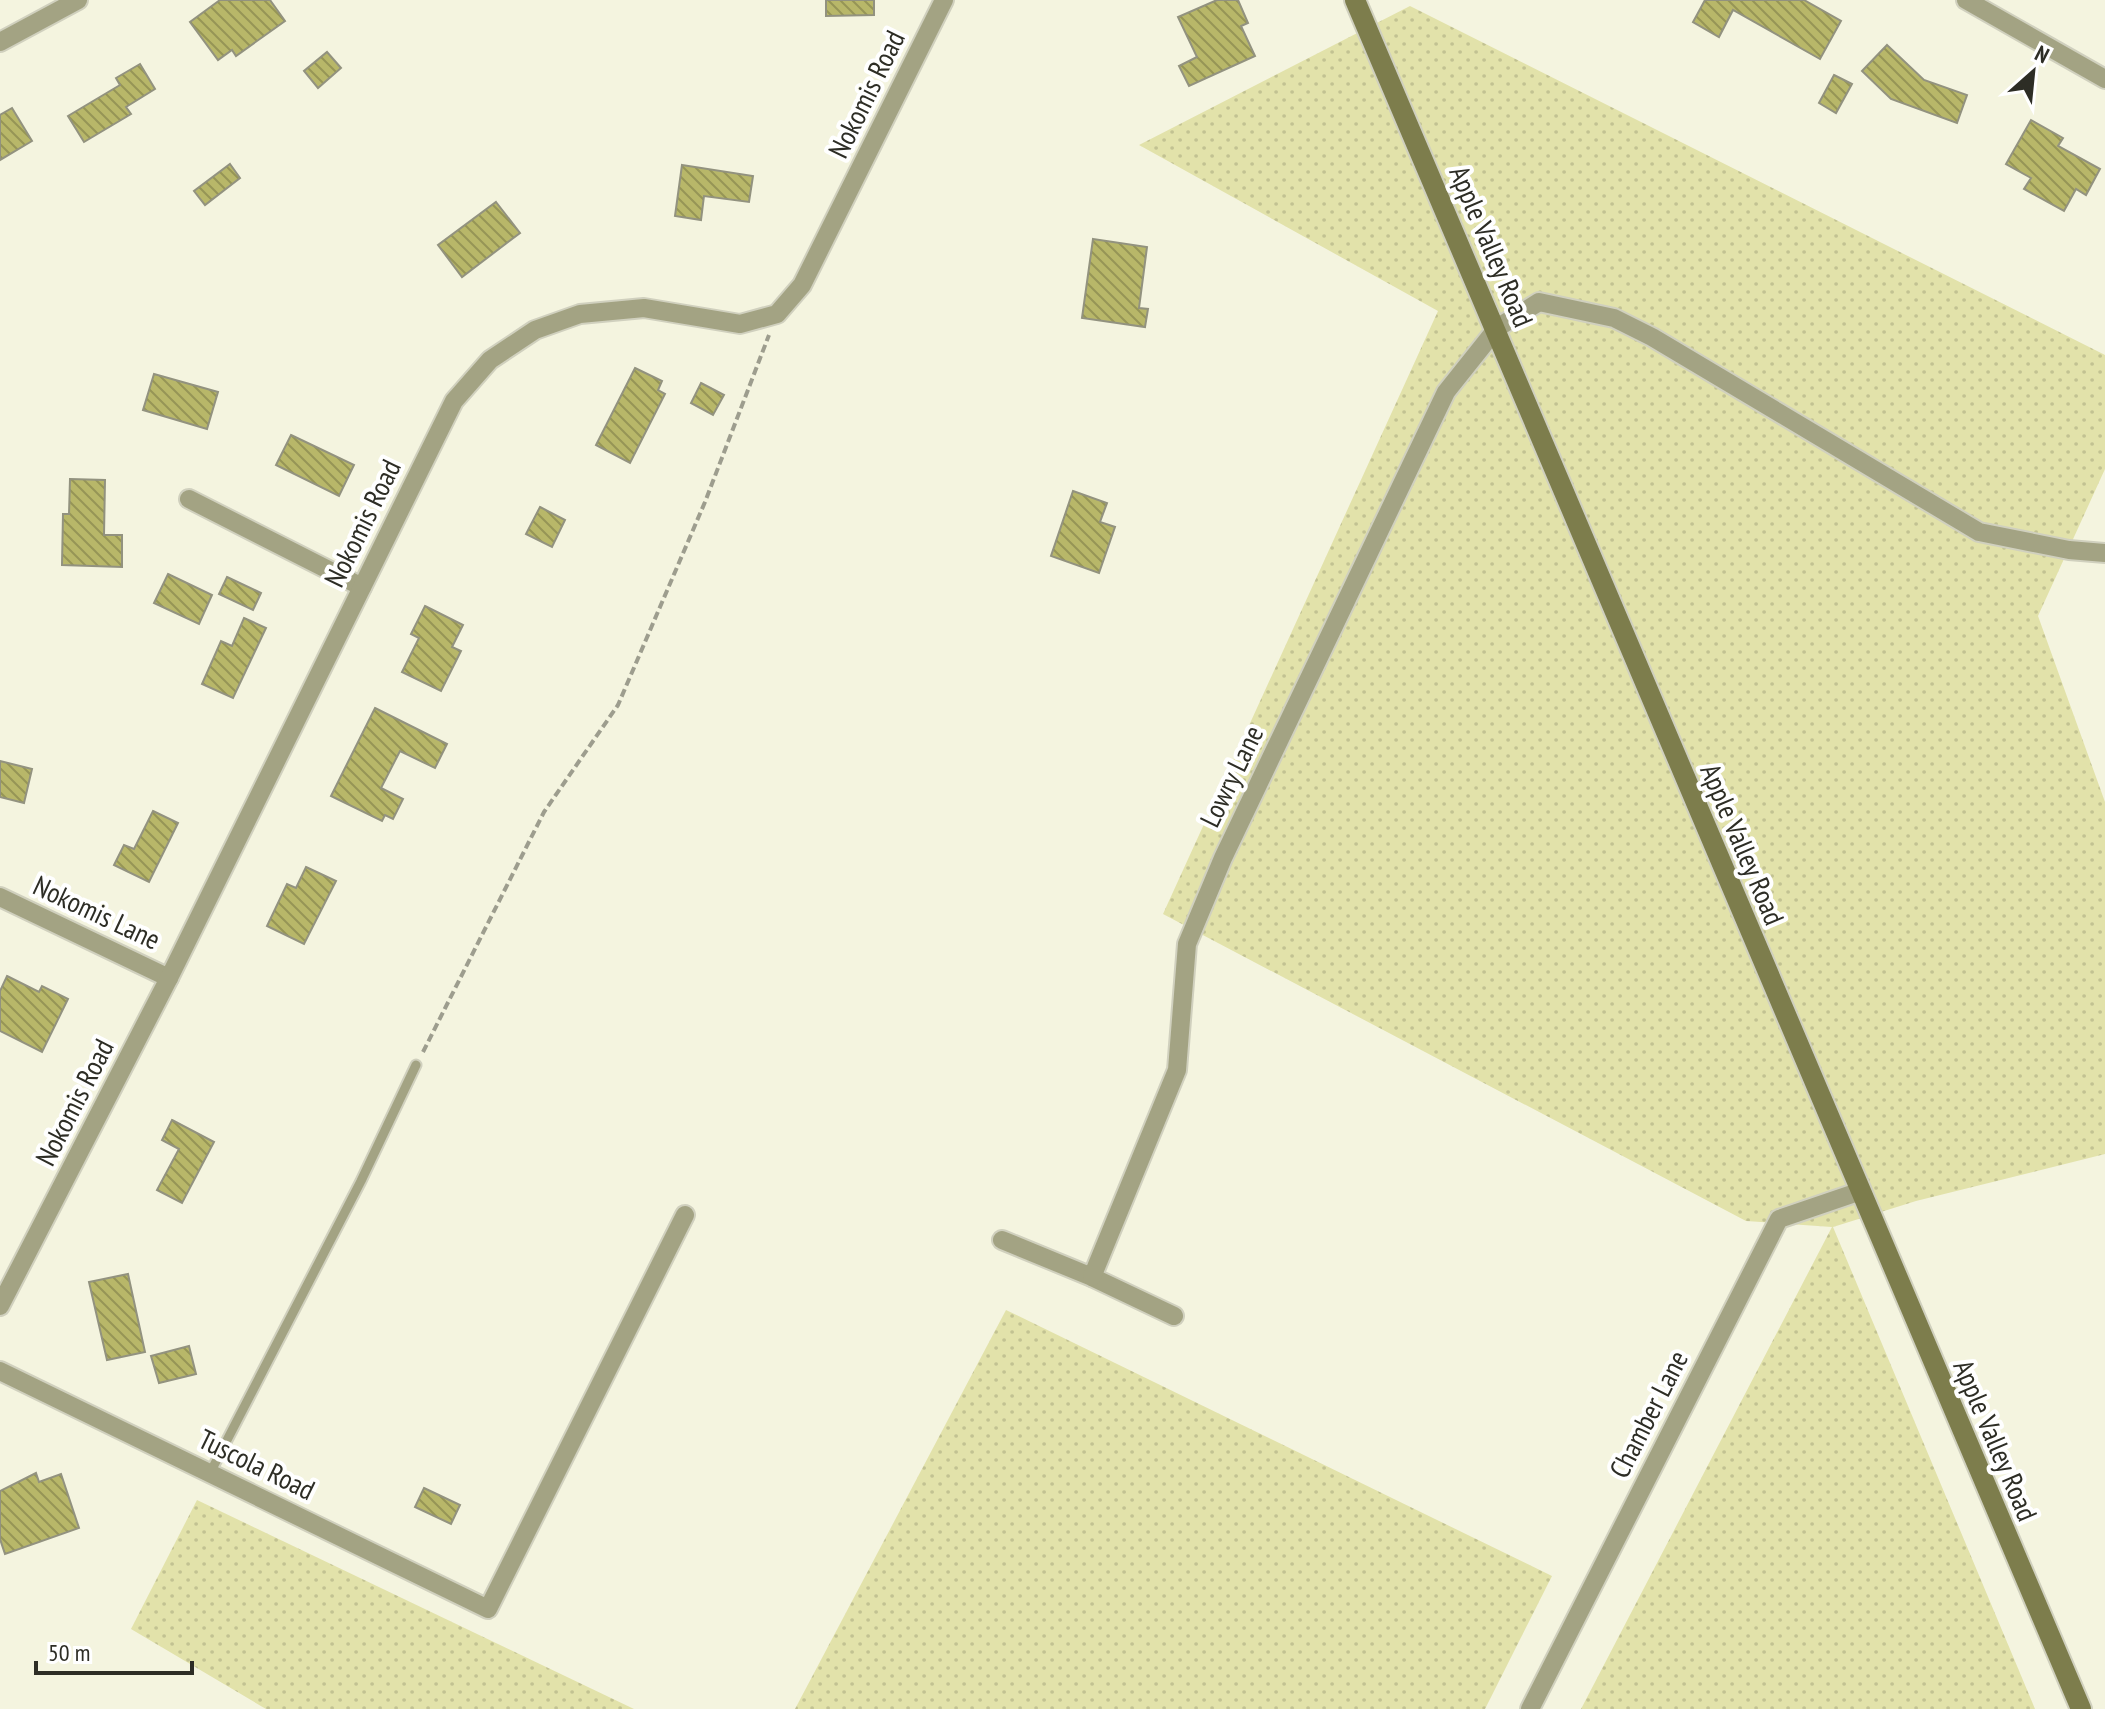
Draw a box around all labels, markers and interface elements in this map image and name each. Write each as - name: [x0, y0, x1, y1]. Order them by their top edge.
- street label: Nokomis Road: [819, 24, 913, 164]
- north arrow: [1993, 32, 2073, 112]
- text: N: [2030, 39, 2054, 69]
- street label: Apple Valley Road: [1441, 160, 1543, 332]
- street label: Nokomis Road: [315, 453, 409, 593]
- street label: Lowry Lane: [1191, 719, 1271, 833]
- street label: Apple Valley Road: [1692, 758, 1794, 930]
- street label: Nokomis Lane: [28, 867, 166, 957]
- street label: Nokomis Road: [26, 1032, 122, 1172]
- street label: Chamber Lane: [1600, 1344, 1696, 1484]
- street label: Apple Valley Road: [1945, 1354, 2047, 1526]
- street label: Tuscola Road: [193, 1420, 321, 1508]
- scale bar: [36, 1625, 192, 1675]
- text: 50 m: [48, 1637, 90, 1668]

